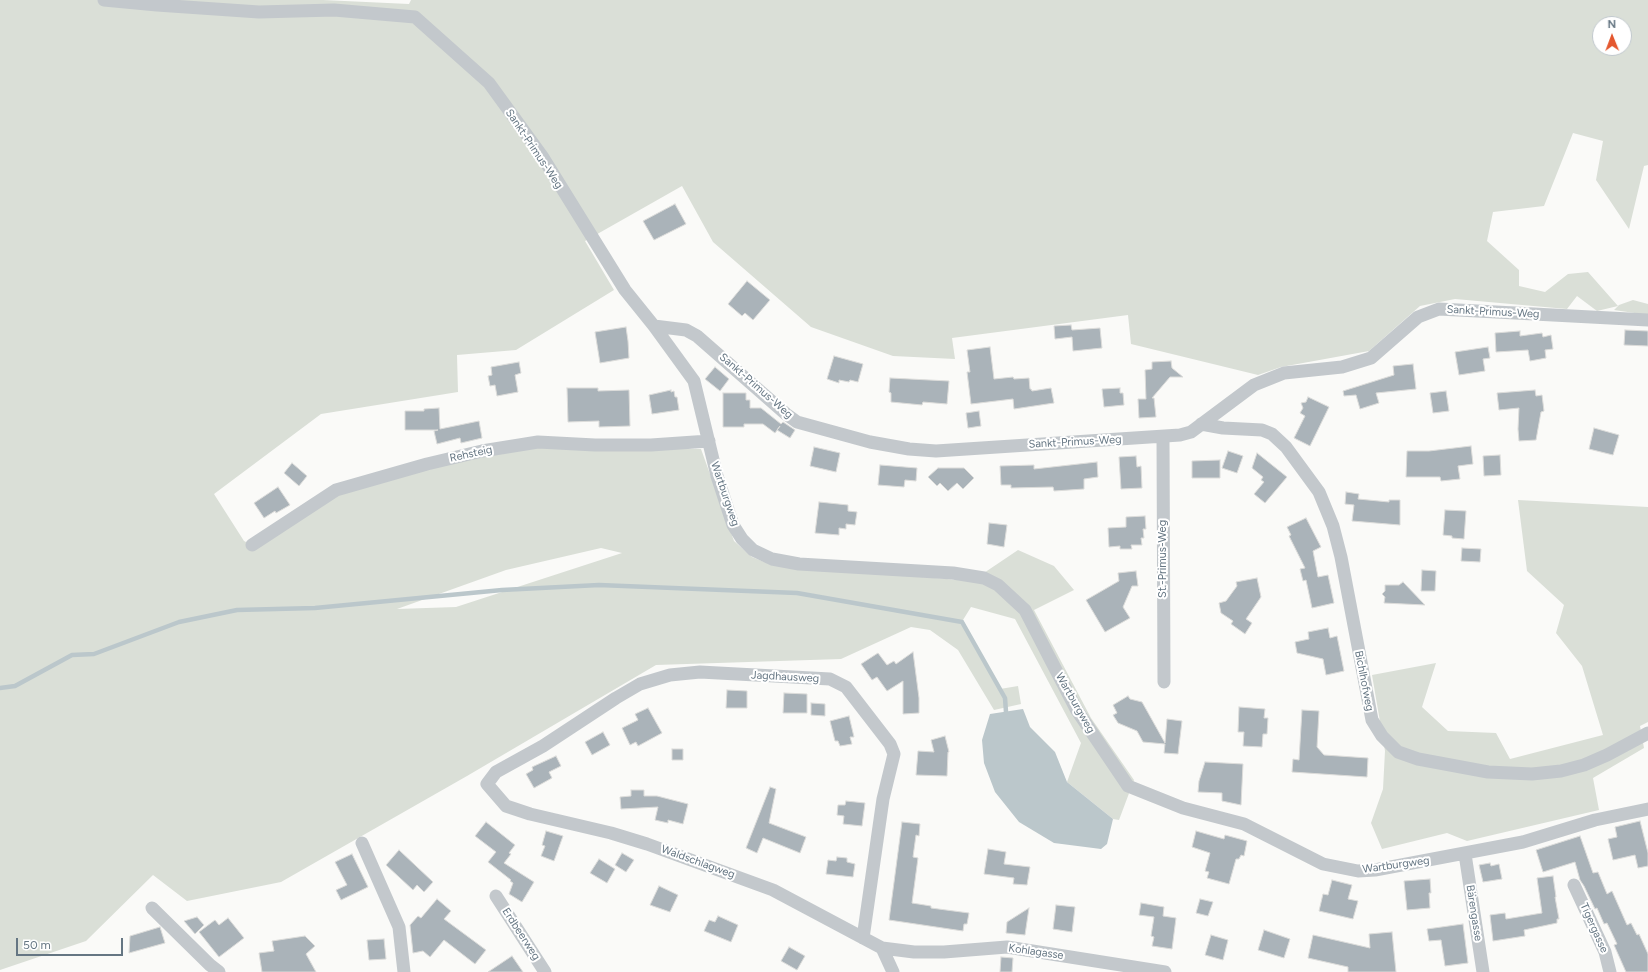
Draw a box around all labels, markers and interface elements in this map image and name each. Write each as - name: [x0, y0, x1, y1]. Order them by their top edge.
- north arrow: [1592, 16, 1632, 56]
- text: N: [1607, 18, 1616, 31]
- street label: Sankt-Primus-Weg: [503, 107, 565, 191]
- street label: Sankt-Primus-Weg: [1446, 303, 1540, 321]
- street label: Sankt-Primus-Weg: [717, 351, 795, 421]
- street label: Sankt-Primus-Weg: [1028, 433, 1122, 451]
- street label: Rehsteig: [448, 443, 494, 465]
- street label: Wartburgweg: [708, 460, 742, 528]
- street label: St.-Primus-Weg: [1156, 520, 1170, 598]
- street label: Bichlhofweg: [1352, 650, 1376, 712]
- street label: Jagdhausweg: [751, 669, 819, 685]
- street label: Wartburgweg: [1052, 671, 1098, 735]
- street label: Waldschlagweg: [659, 843, 737, 881]
- street label: Wartburgweg: [1362, 854, 1430, 876]
- street label: Bärengasse: [1463, 884, 1485, 942]
- street label: Tigergasse: [1577, 901, 1611, 955]
- street label: Erdbeerweg: [499, 905, 543, 963]
- scale bar: [18, 930, 125, 956]
- text: 50 m: [23, 938, 51, 952]
- street label: Kohlagasse: [1008, 942, 1064, 962]

